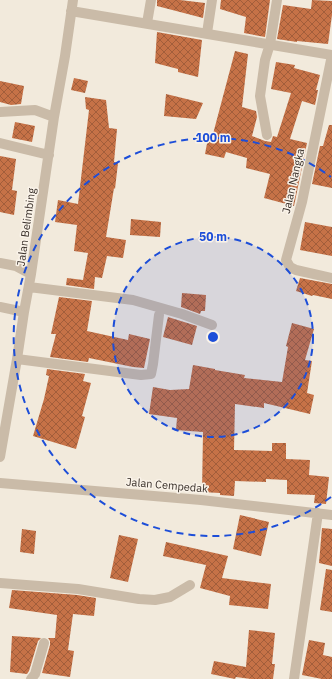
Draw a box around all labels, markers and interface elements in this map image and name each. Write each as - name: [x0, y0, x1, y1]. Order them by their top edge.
- text: 100 m: [195, 130, 231, 145]
- street label: Jalan Nangka: [279, 147, 307, 215]
- street label: Jalan Belimbing: [14, 187, 38, 267]
- text: 50 m: [199, 229, 227, 244]
- centre of rings: [206, 330, 220, 344]
- street label: Jalan Cempedak: [125, 474, 209, 496]

